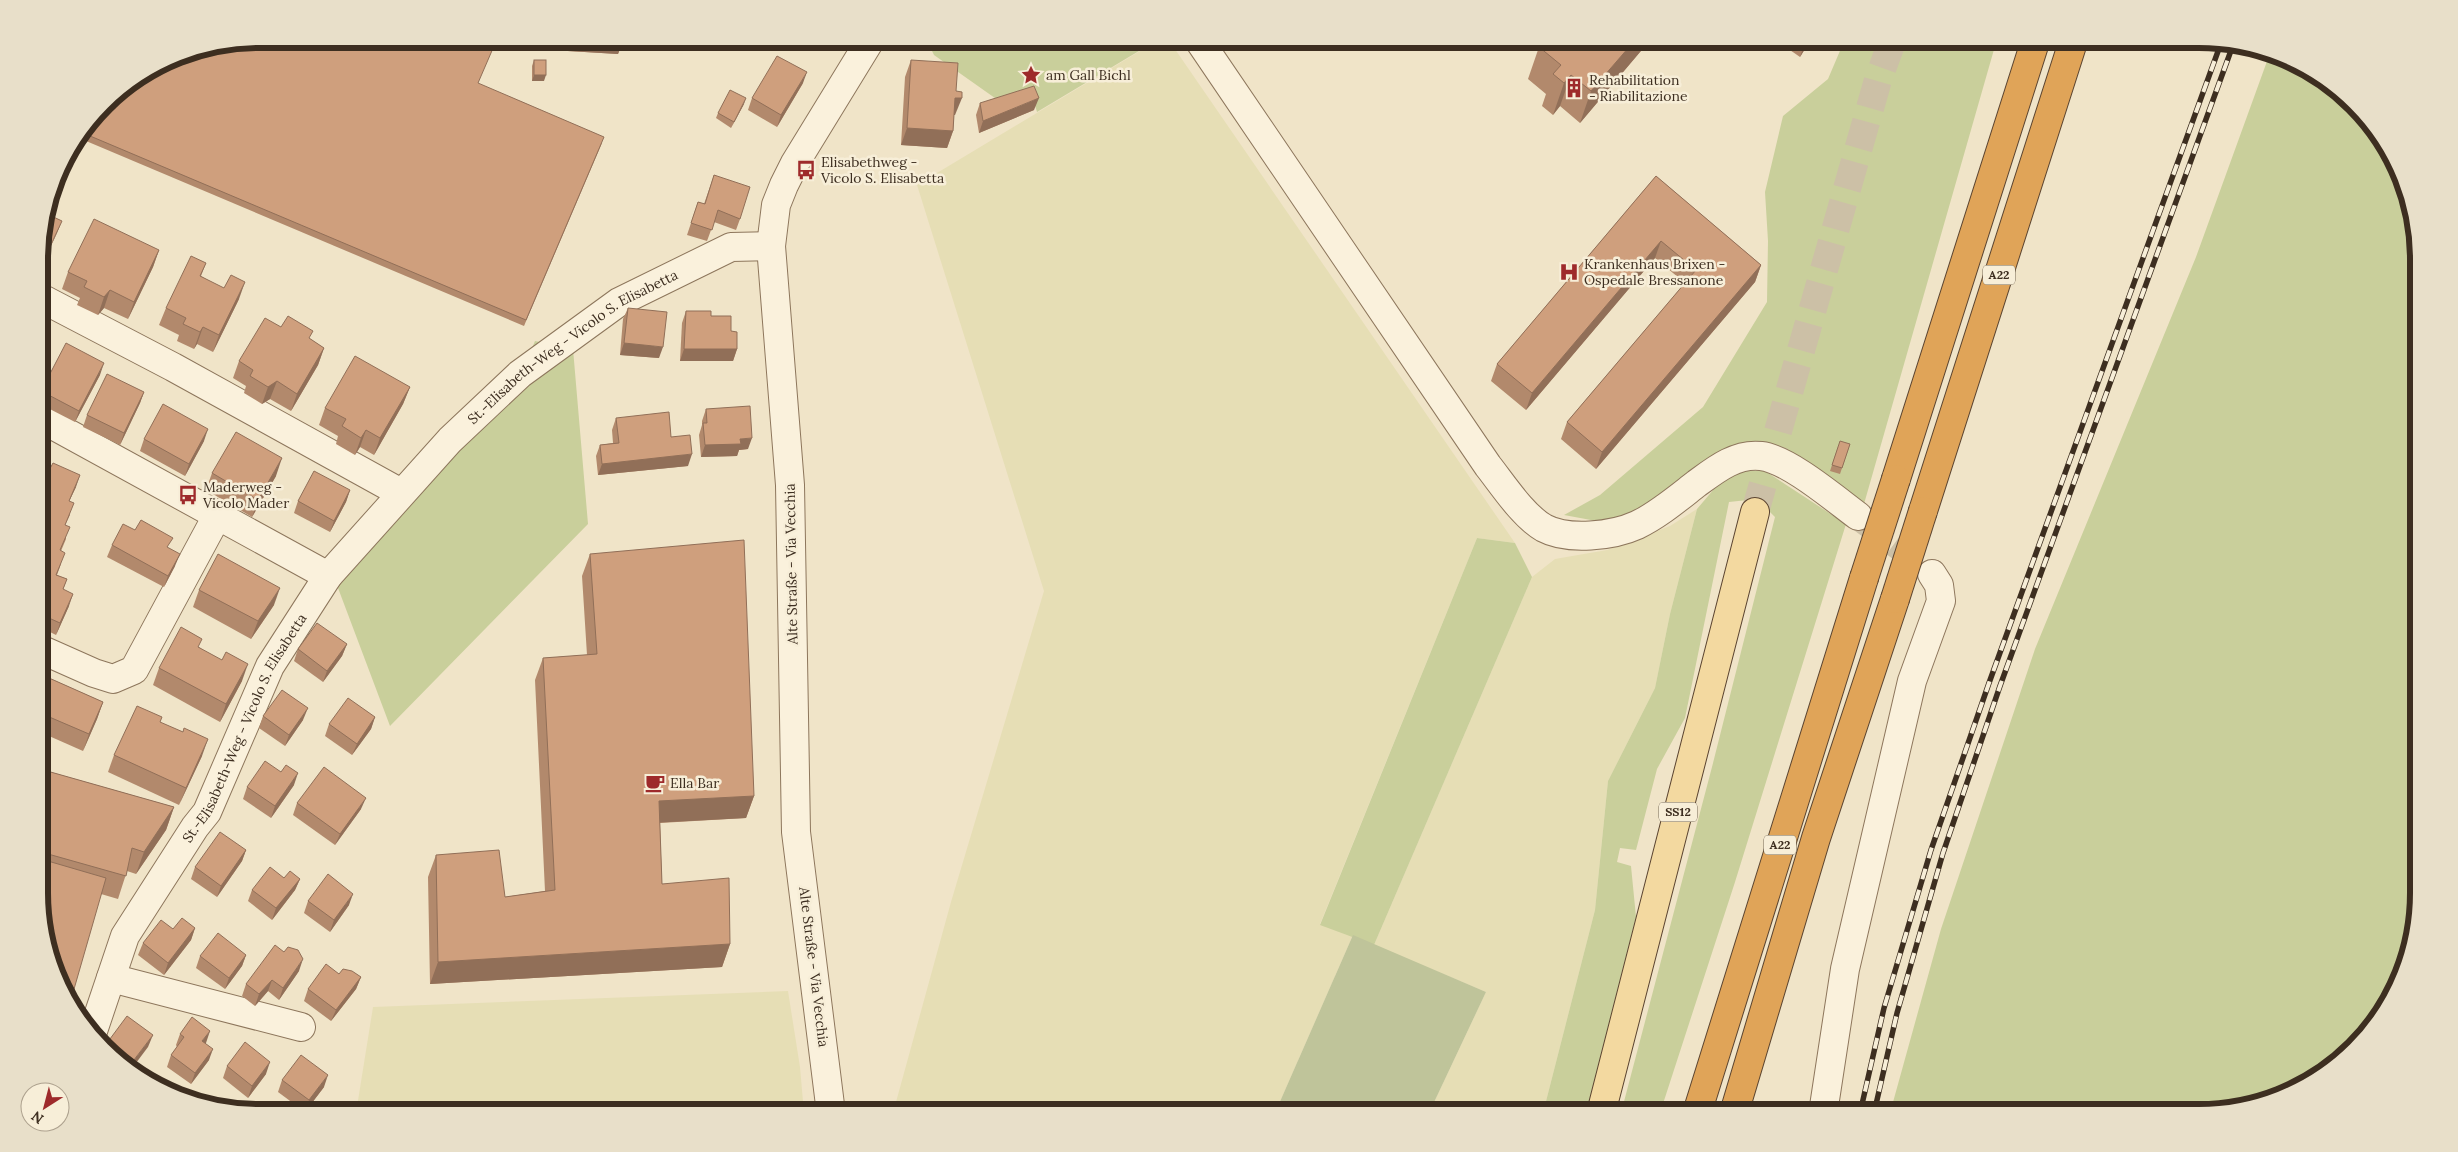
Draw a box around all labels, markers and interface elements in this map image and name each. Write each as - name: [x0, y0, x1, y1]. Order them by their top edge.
- place icon: am Gall Bichl: [1020, 64, 1042, 86]
- place label: am Gall Bichl: [1046, 66, 1131, 84]
- place label: Rehabilitation - Riabilitazione: [1589, 71, 1688, 105]
- building icon: Rehabilitation - Riabilitazione: [1563, 77, 1585, 99]
- place label: Elisabethweg - Vicolo S. Elisabetta: [820, 153, 944, 187]
- bus stop icon: Elisabethweg - Vicolo S. Elisabetta: [795, 159, 817, 181]
- place label: Krankenhaus Brixen - Ospedale Bressanone: [1584, 255, 1725, 289]
- hospital icon: Krankenhaus Brixen - Ospedale Bressanone: [1558, 261, 1580, 283]
- street label: St.-Elisabeth-Weg - Vicolo S. Elisabetta: [464, 266, 681, 428]
- road number: A22: [1983, 266, 2015, 284]
- place label: Maderweg - Vicolo Mader: [202, 478, 289, 512]
- street label: Alte Straße - Via Vecchia: [781, 483, 801, 646]
- bus stop icon: Maderweg - Vicolo Mader: [177, 484, 199, 506]
- street label: St.-Elisabeth-Weg - Vicolo S. Elisabetta: [178, 610, 310, 846]
- cafe icon: Ella Bar: [644, 772, 666, 794]
- place label: Ella Bar: [670, 774, 719, 792]
- road number: SS12: [1659, 802, 1697, 822]
- road number: A22: [1764, 836, 1796, 854]
- street label: Alte Straße - Via Vecchia: [795, 885, 833, 1048]
- north arrow: [20, 1082, 70, 1132]
- text: N: [28, 1107, 47, 1128]

